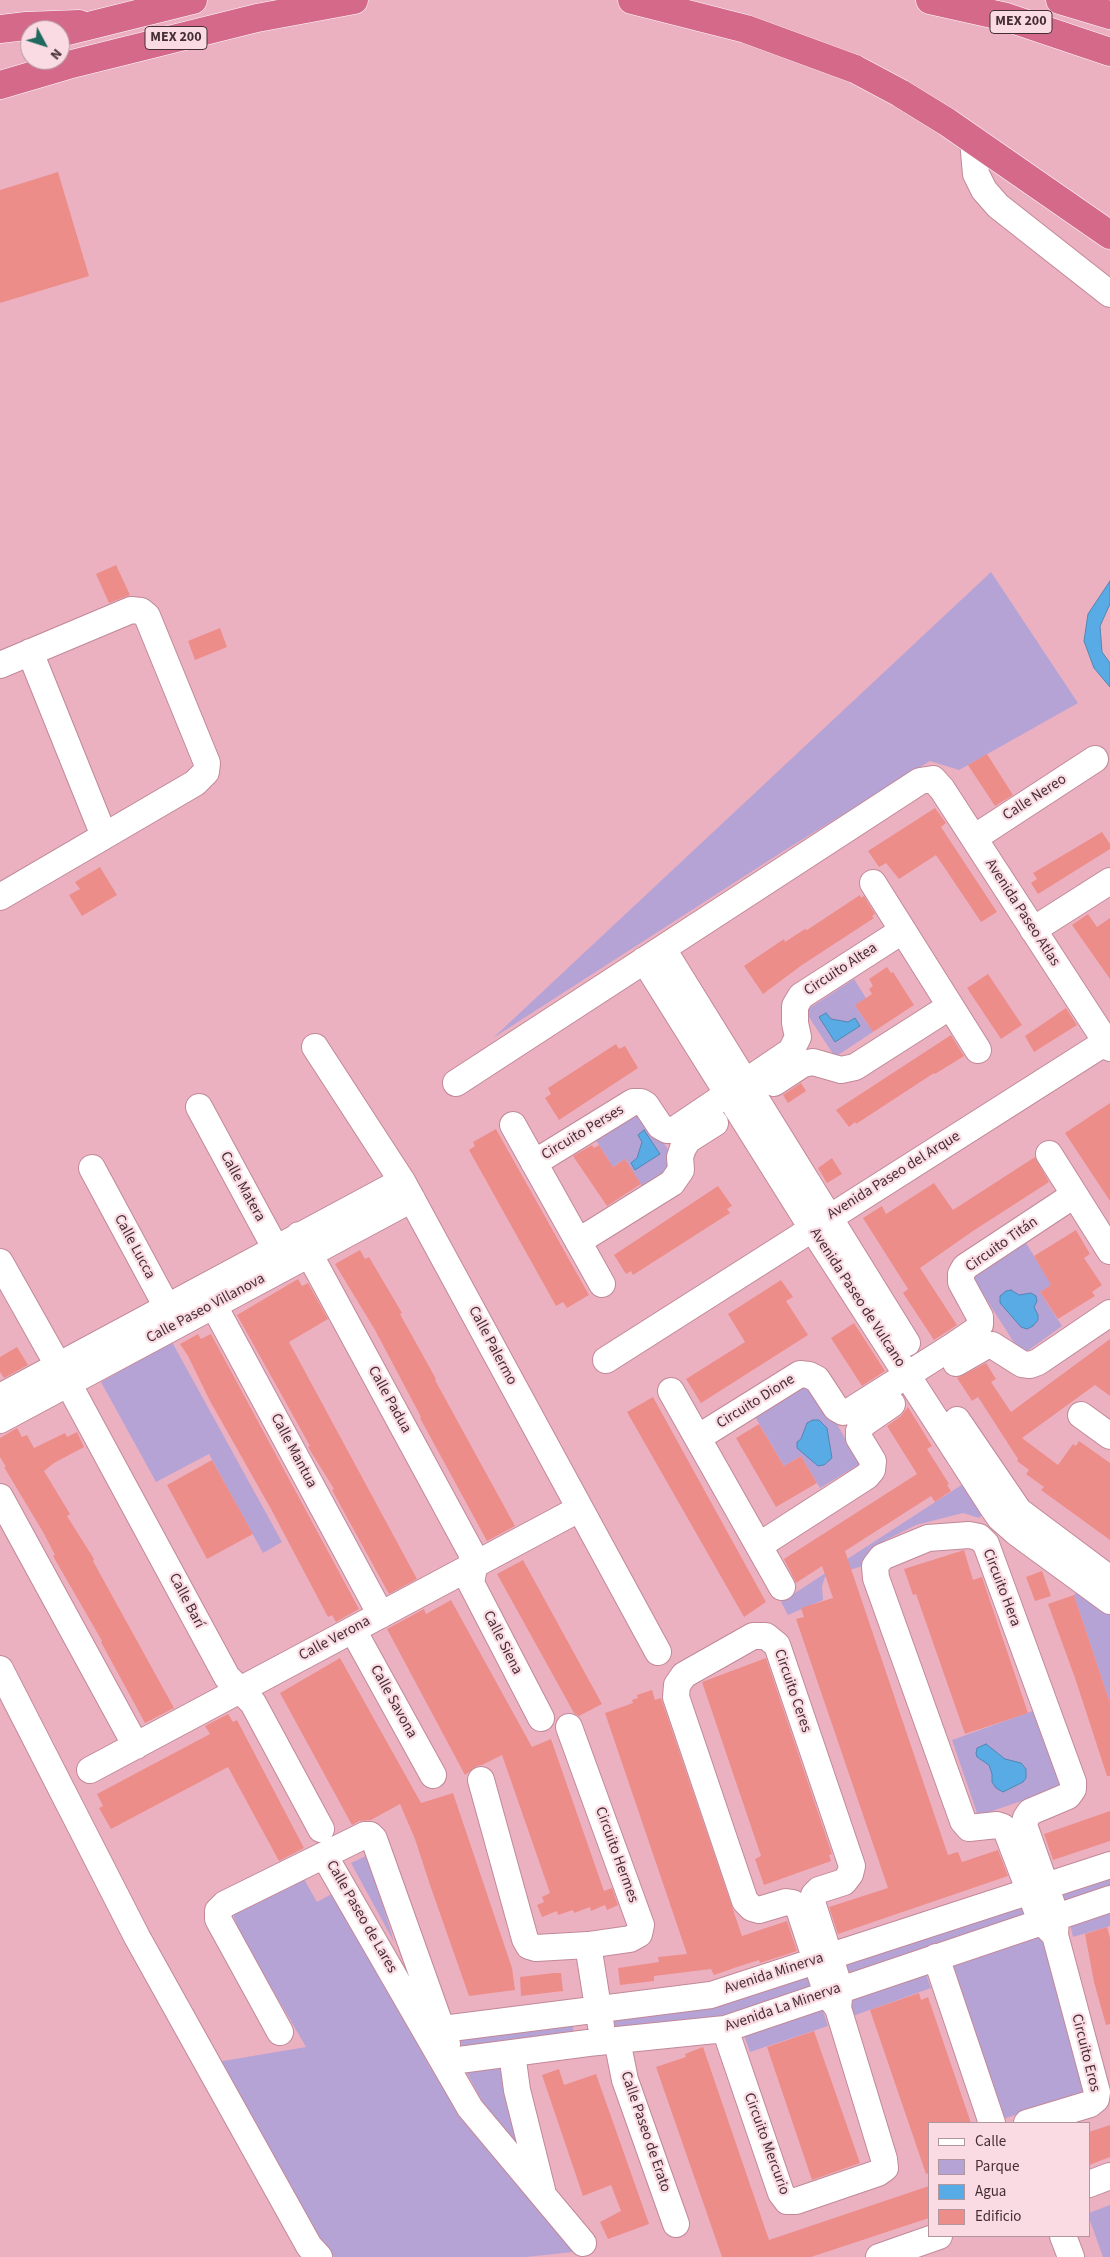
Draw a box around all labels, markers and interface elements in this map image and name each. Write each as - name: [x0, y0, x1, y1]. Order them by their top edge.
- road number: MEX 200: [990, 11, 1052, 34]
- north arrow: [20, 20, 70, 70]
- road number: MEX 200: [145, 26, 207, 49]
- text: N: [45, 44, 66, 64]
- street label: Calle Nereo: [1000, 771, 1070, 825]
- street label: Avenida Paseo Atlas: [981, 856, 1063, 970]
- street label: Circuito Altea: [801, 940, 881, 1000]
- street label: Circuito Perses: [539, 1101, 627, 1165]
- street label: Avenida Paseo del Arque: [824, 1128, 964, 1224]
- street label: Calle Matera: [215, 1149, 269, 1225]
- street label: Calle Lucca: [110, 1212, 158, 1282]
- street label: Circuito Titán: [962, 1213, 1042, 1277]
- street label: Avenida Paseo de Vulcano: [805, 1225, 909, 1371]
- street label: Calle Paseo Villanova: [144, 1270, 268, 1348]
- street label: Calle Palermo: [464, 1304, 520, 1388]
- street label: Calle Padua: [363, 1363, 415, 1437]
- street label: Circuito Dione: [714, 1371, 798, 1433]
- street label: Calle Mantua: [266, 1411, 320, 1491]
- street label: Circuito Hera: [978, 1547, 1024, 1629]
- street label: Calle Barí: [164, 1571, 208, 1631]
- street label: Calle Siena: [478, 1608, 526, 1678]
- street label: Calle Verona: [296, 1613, 374, 1665]
- street label: Circuito Ceres: [769, 1647, 815, 1735]
- street label: Calle Savona: [366, 1662, 420, 1742]
- street label: Circuito Hermes: [590, 1805, 642, 1905]
- street label: Calle Paseo de Lares: [321, 1858, 401, 1976]
- street label: Avenida Minerva: [722, 1949, 826, 1999]
- street label: Avenida La Minerva: [723, 1980, 843, 2036]
- street label: Circuito Eros: [1067, 2012, 1103, 2094]
- street label: Calle Paseo de Erato: [616, 2069, 674, 2195]
- street label: Circuito Mercurio: [739, 2090, 793, 2198]
- legend: [928, 2122, 1090, 2237]
- text: Calle: [975, 2131, 1006, 2152]
- text: Parque: [975, 2156, 1019, 2177]
- text: Agua: [975, 2181, 1006, 2202]
- text: Edificio: [975, 2206, 1022, 2227]

